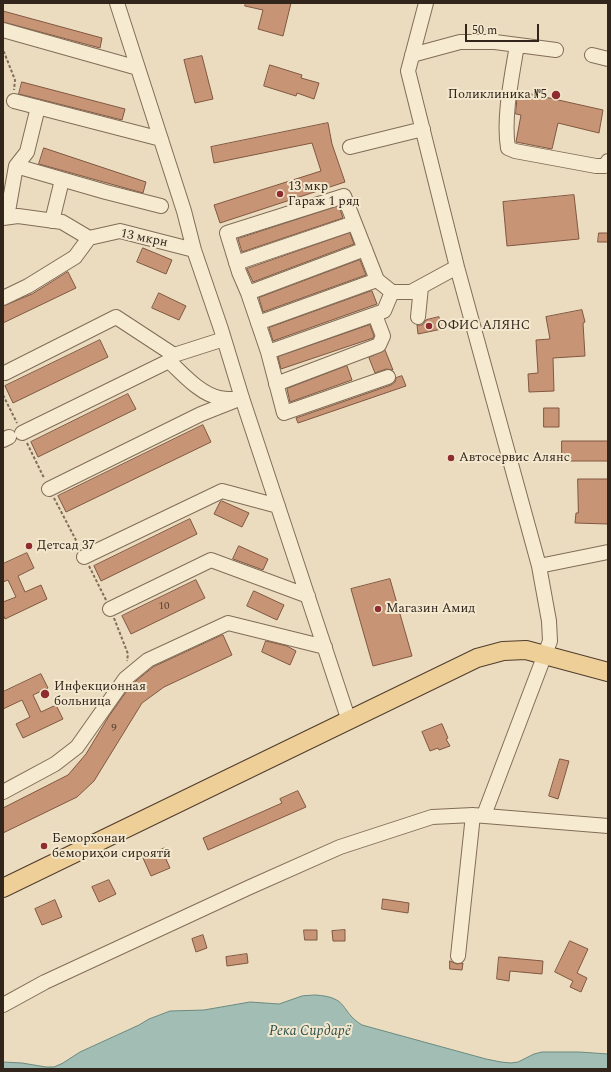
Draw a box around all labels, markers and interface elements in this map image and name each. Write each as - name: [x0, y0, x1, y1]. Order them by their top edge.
- scale bar: [467, 16, 541, 42]
- text: 50 m: [472, 21, 497, 40]
- place label: Поликлиника №5: [448, 87, 547, 103]
- marker: Поликлиника №5: [550, 89, 562, 101]
- place label: 13 мкр Гараж 1 ряд: [288, 179, 360, 210]
- marker: 13 мкр Гараж 1 ряд: [275, 189, 285, 199]
- street label: 13 мкрн: [119, 226, 169, 252]
- place label: ОФИС АЛЯНС: [437, 318, 530, 334]
- marker: ОФИС АЛЯНС: [424, 321, 434, 331]
- place label: Автосервис Алянс: [459, 450, 570, 466]
- marker: Автосервис Алянс: [446, 453, 456, 463]
- place label: Детсад 37: [37, 538, 95, 554]
- marker: Детсад 37: [24, 541, 34, 551]
- house number: 10: [159, 600, 169, 614]
- place label: Магазин Амид: [386, 601, 475, 617]
- marker: Магазин Амид: [373, 604, 383, 614]
- place label: Инфекционная больница: [54, 679, 146, 710]
- marker: Инфекционная больница: [39, 688, 51, 700]
- house number: 9: [111, 722, 117, 736]
- place label: Беморхонаи бемориҳои сироятӣ: [52, 831, 171, 862]
- marker: Беморхонаи бемориҳои сироятӣ: [39, 841, 49, 851]
- water label: Река Сирдарё: [269, 1024, 351, 1040]

